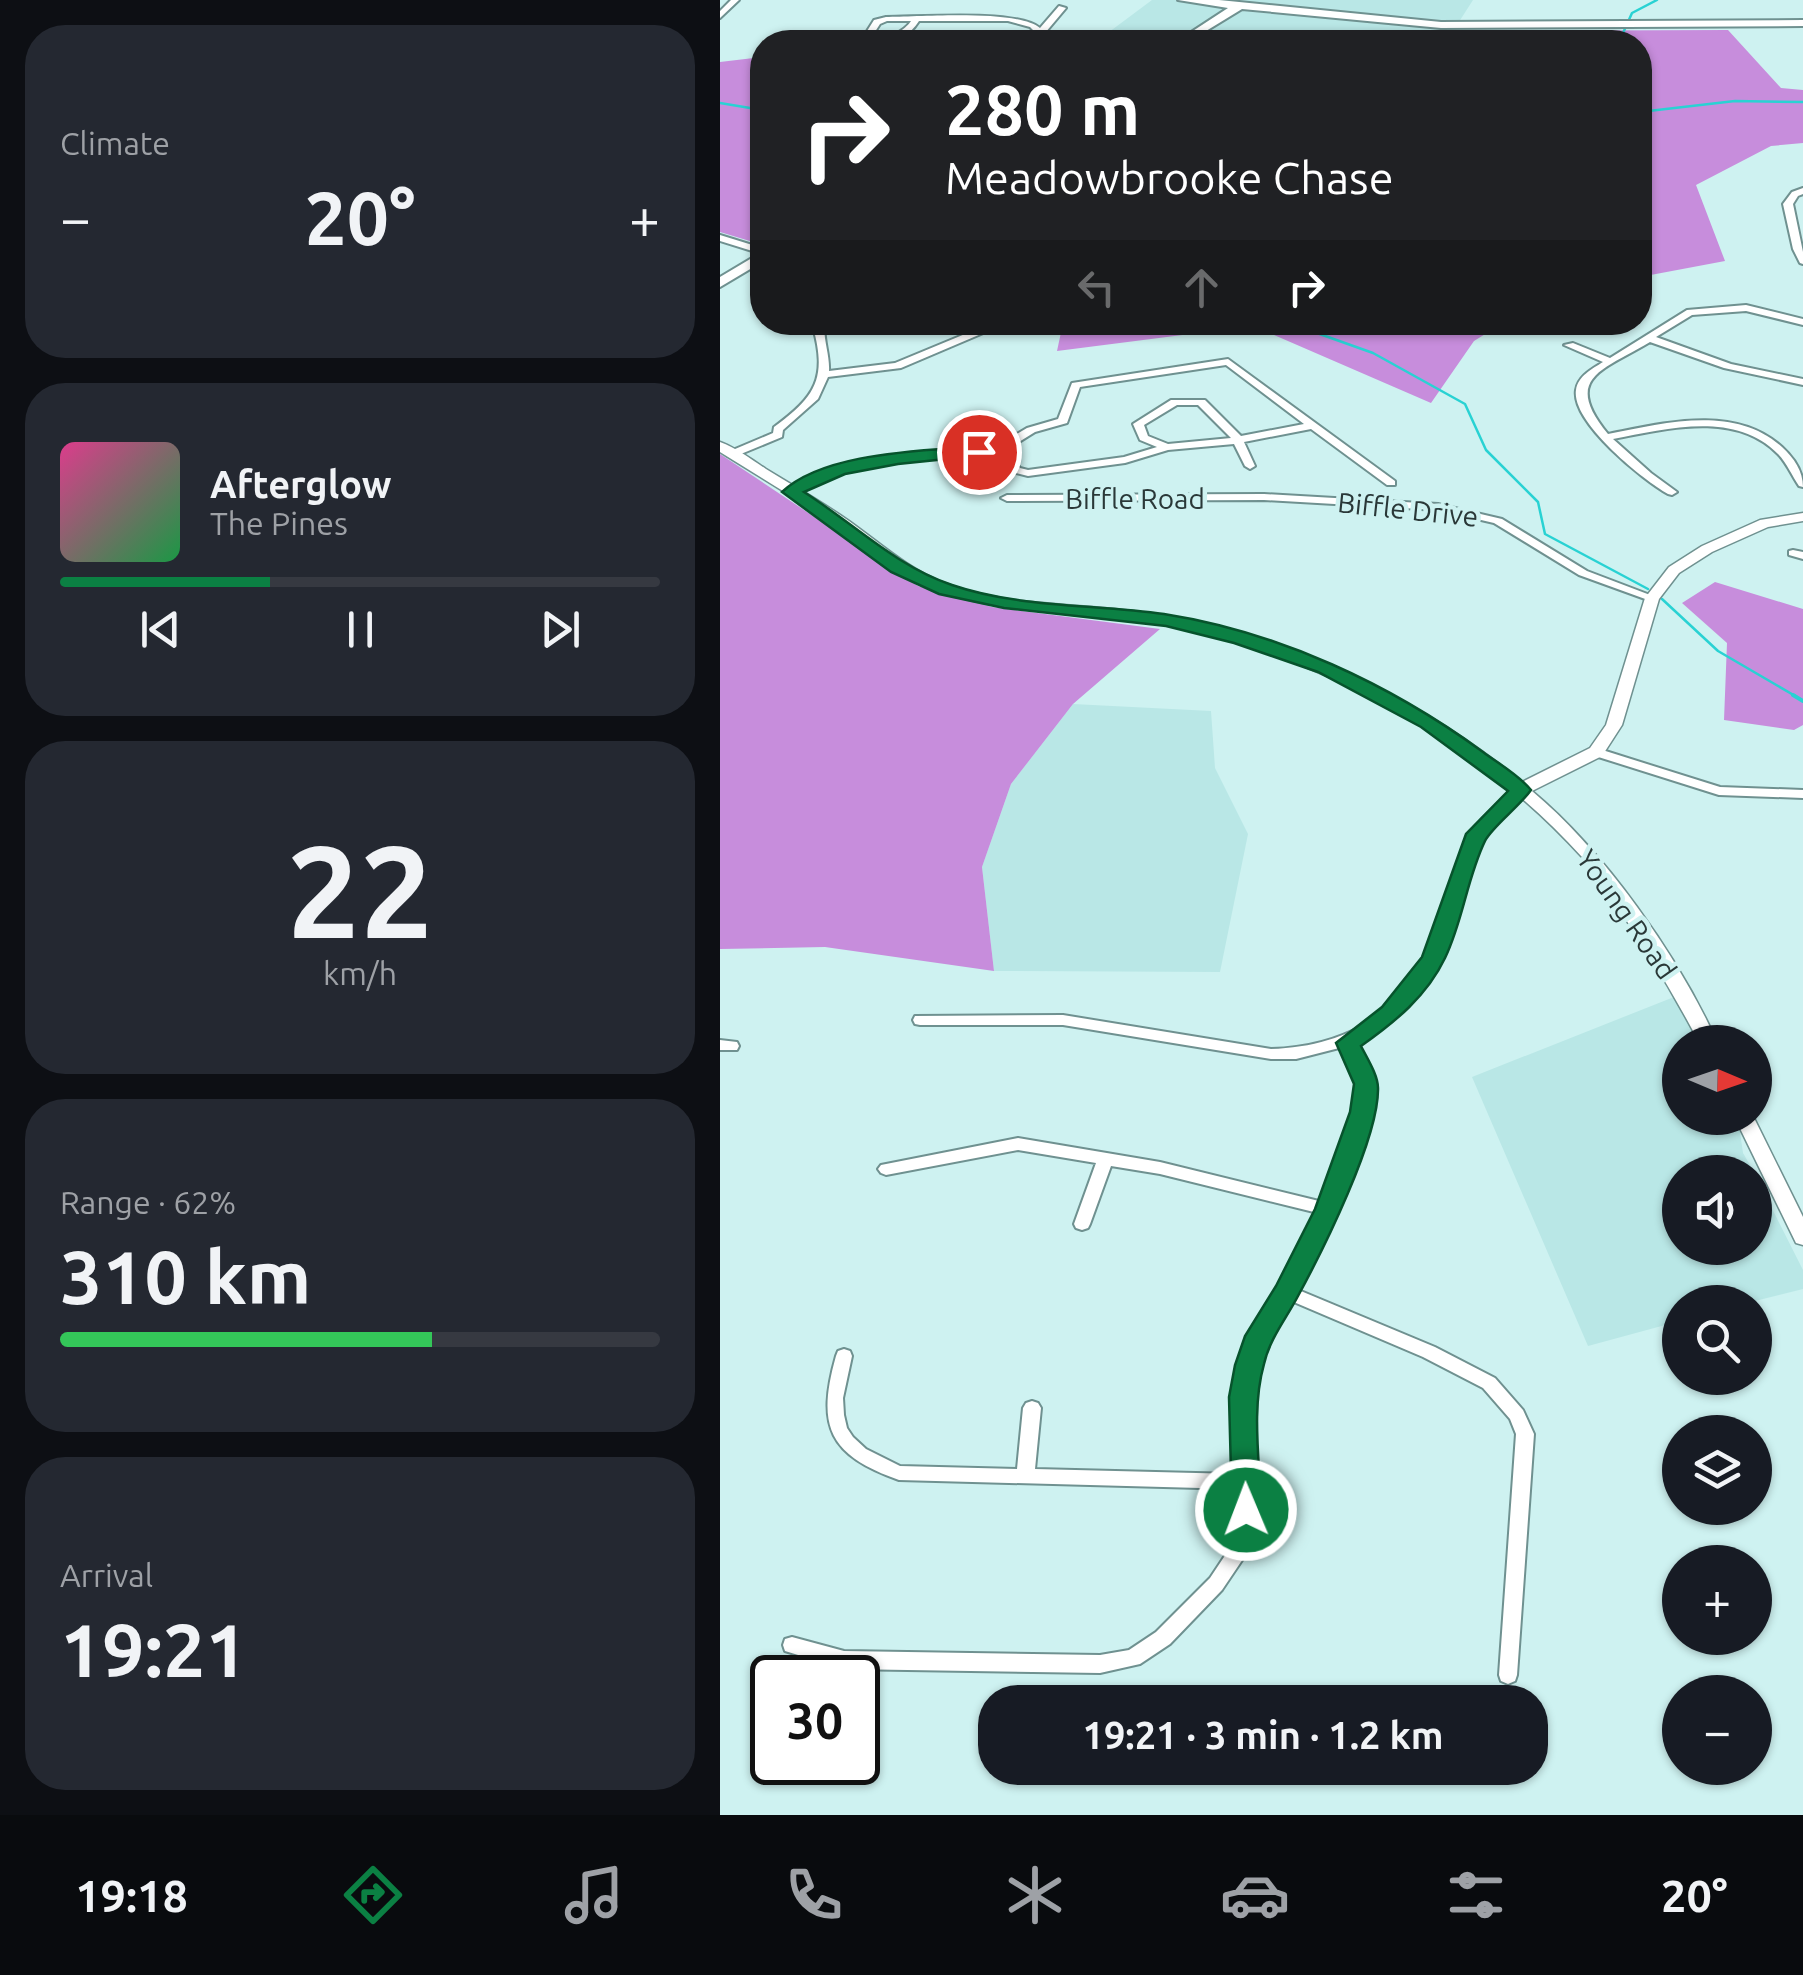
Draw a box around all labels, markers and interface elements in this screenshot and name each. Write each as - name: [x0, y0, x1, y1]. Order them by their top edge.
- icon: right: [780, 70, 910, 200]
- text: 280 m: [945, 70, 1140, 148]
- text: Climate: [60, 125, 170, 161]
- text: Meadowbrooke Chase: [945, 152, 1393, 203]
- text: 20°: [304, 175, 416, 259]
- text: −: [60, 187, 91, 248]
- text: +: [629, 187, 660, 248]
- icon: left: [1069, 260, 1124, 315]
- icon: ahead: [1174, 260, 1229, 315]
- icon: right: [1279, 260, 1334, 315]
- pin: [937, 410, 1022, 495]
- icon: arrive: [952, 425, 1007, 480]
- text: Afterglow: [210, 463, 392, 505]
- street label: Biffle Road: [1065, 483, 1205, 514]
- street label: Biffle Drive: [1336, 486, 1480, 532]
- text: The Pines: [210, 505, 348, 541]
- icon: previous: [133, 602, 188, 657]
- icon: pause: [333, 602, 388, 657]
- icon: next: [533, 602, 588, 657]
- text: 22: [287, 817, 433, 963]
- street label: Young Road: [1571, 844, 1683, 984]
- text: km/h: [323, 955, 397, 991]
- north arrow: [1662, 1025, 1772, 1135]
- map controls: [1662, 1025, 1772, 1785]
- button: sound: [1662, 1155, 1772, 1265]
- text: Range · 62%: [60, 1184, 236, 1220]
- text: 310 km: [60, 1234, 311, 1318]
- button: search: [1662, 1285, 1772, 1395]
- button: layers: [1662, 1415, 1772, 1525]
- position arrow: [1194, 1458, 1298, 1562]
- button: +: [1662, 1545, 1772, 1655]
- text: Arrival: [60, 1557, 153, 1593]
- text: 19:21: [60, 1607, 248, 1691]
- speed limit sign: 30: [750, 1655, 880, 1785]
- button: −: [1662, 1675, 1772, 1785]
- text: 19:21 · 3 min · 1.2 km: [1082, 1714, 1444, 1756]
- icon: directions: [338, 1860, 408, 1930]
- icon: music: [559, 1860, 629, 1930]
- icon: phone: [779, 1860, 849, 1930]
- icon: climate: [1000, 1860, 1070, 1930]
- icon: car: [1220, 1860, 1290, 1930]
- icon: filters: [1441, 1860, 1511, 1930]
- text: 19:18: [75, 1870, 188, 1921]
- text: 20°: [1661, 1870, 1728, 1921]

